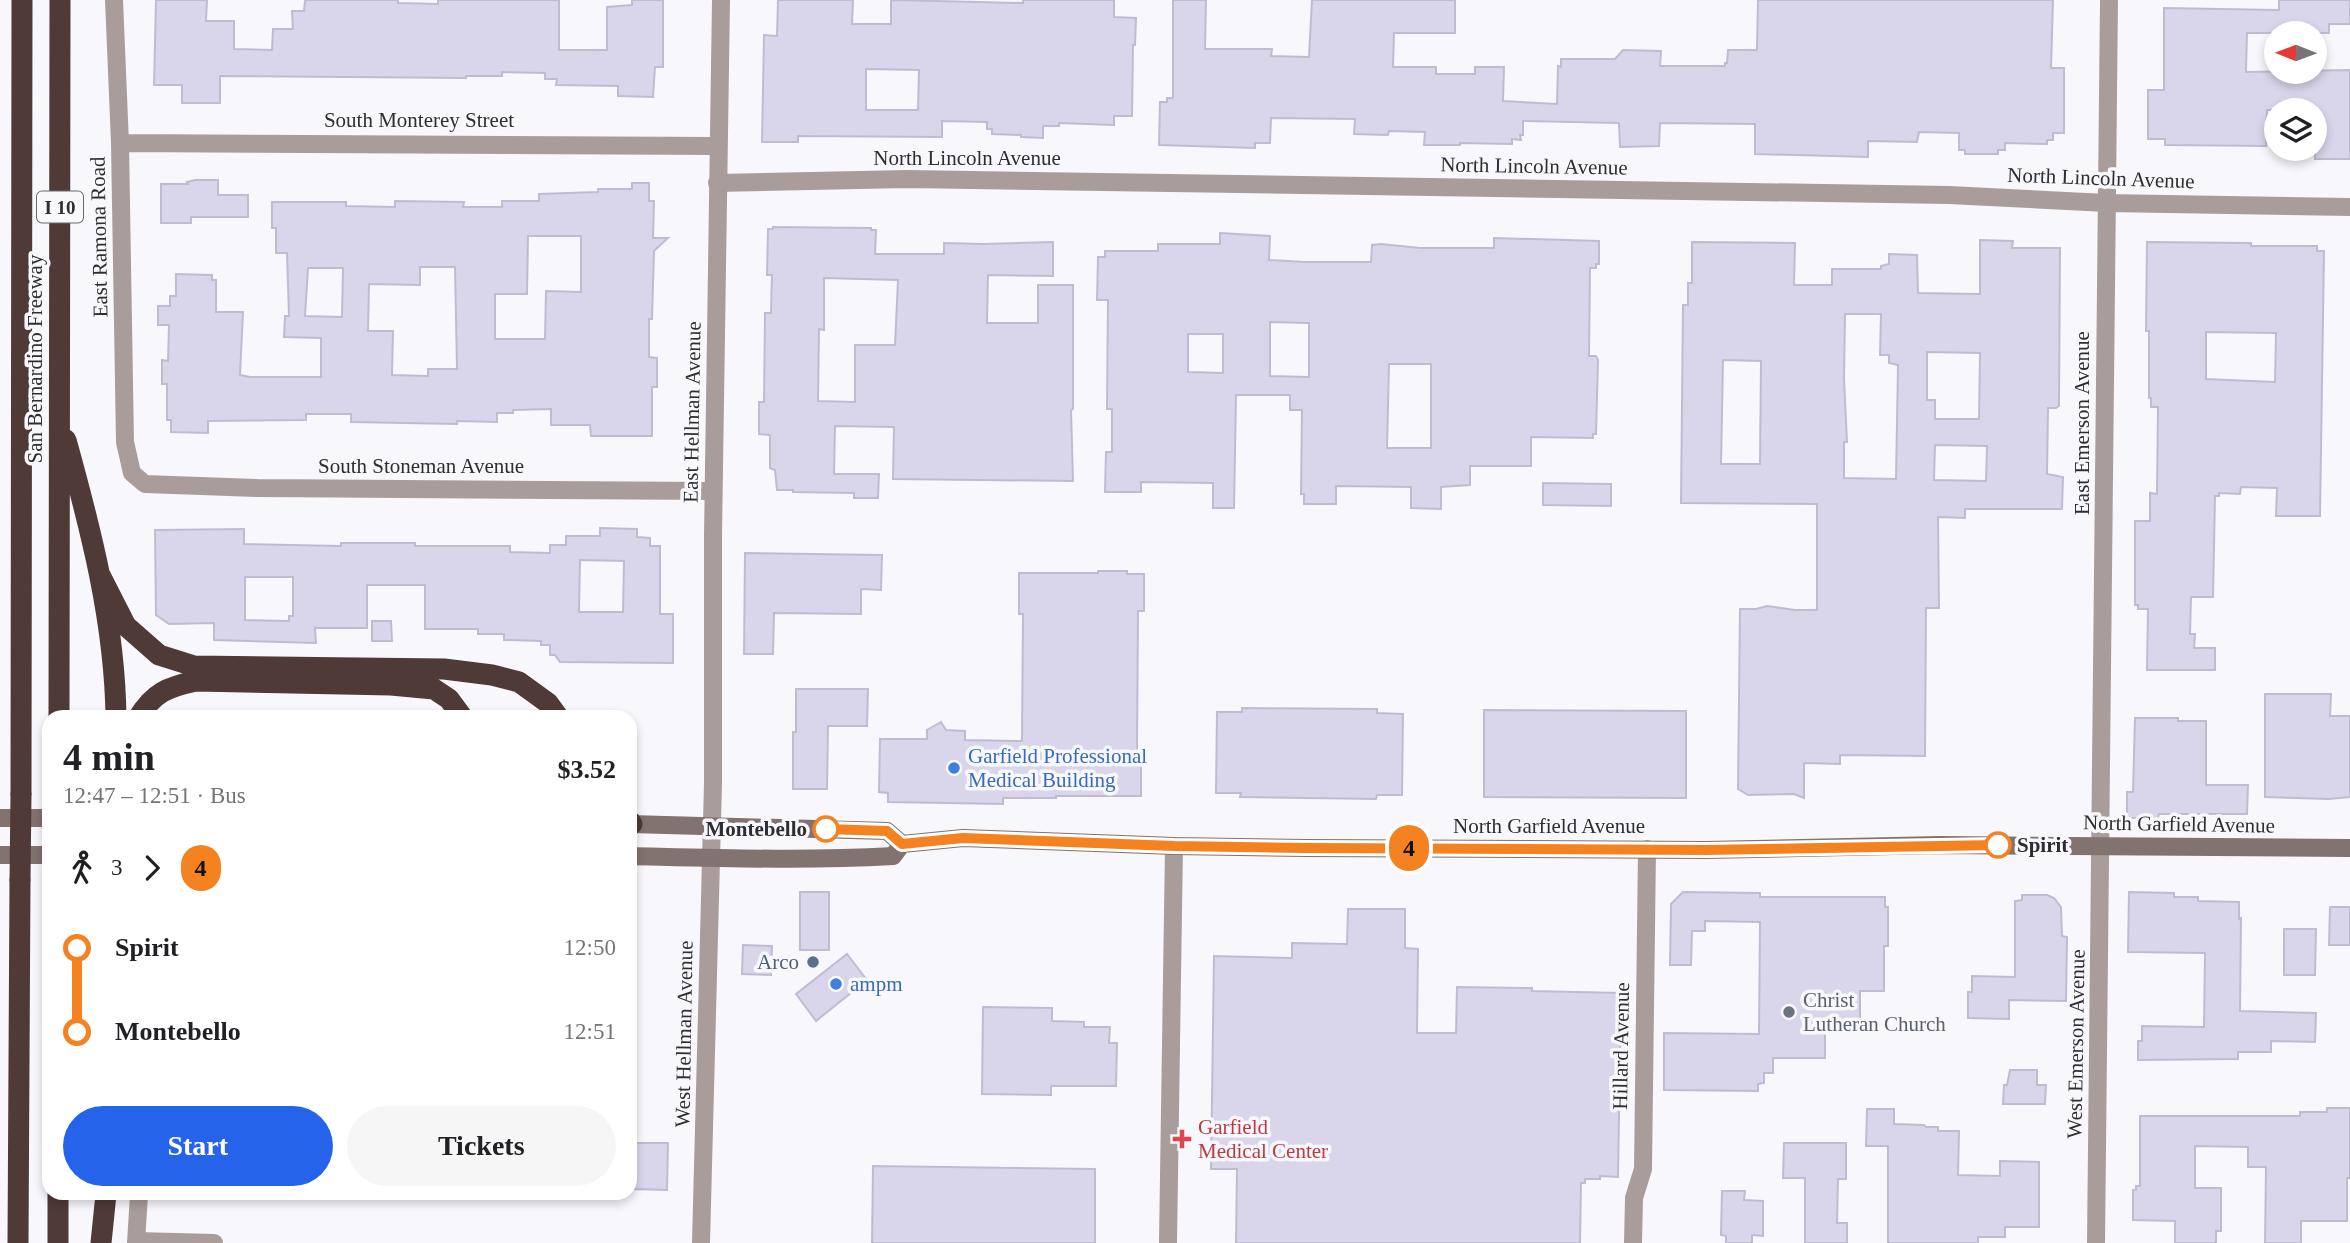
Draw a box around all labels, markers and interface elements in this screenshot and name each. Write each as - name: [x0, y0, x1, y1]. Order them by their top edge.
- north arrow: [2264, 21, 2328, 84]
- map controls: [2264, 21, 2327, 161]
- button: layers: [2264, 98, 2327, 161]
- street label: South Monterey Street: [324, 108, 514, 132]
- street label: North Lincoln Avenue: [873, 146, 1061, 170]
- street label: North Lincoln Avenue: [1440, 152, 1628, 180]
- street label: East Ramona Road: [86, 156, 112, 318]
- street label: North Lincoln Avenue: [2007, 163, 2195, 193]
- road number: I 10: [37, 192, 83, 223]
- street label: San Bernardino Freeway: [23, 254, 47, 463]
- street label: East Hellman Avenue: [678, 321, 706, 503]
- street label: East Emerson Avenue: [2070, 331, 2094, 515]
- street label: South Stoneman Avenue: [318, 454, 524, 478]
- text: 4 min: [63, 736, 155, 778]
- place label: Garfield Professional Medical Building: [968, 744, 1147, 792]
- text: $3.52: [558, 755, 616, 784]
- marker: Garfield Professional Medical Building: [946, 760, 962, 776]
- text: 12:47 – 12:51 · Bus: [63, 783, 246, 808]
- street label: North Garfield Avenue: [2083, 810, 2275, 838]
- street label: North Garfield Avenue: [1453, 814, 1645, 838]
- marker: Montebello: [813, 816, 839, 842]
- place label: Montebello: [706, 817, 807, 841]
- line badge: 4: [1386, 825, 1432, 871]
- marker: Spirit: [1985, 832, 2011, 858]
- place label: Spirit: [2017, 833, 2068, 857]
- text: 4: [1403, 835, 1415, 861]
- icon: walk: [63, 849, 101, 887]
- icon: forward: [133, 849, 171, 887]
- text: 3: [111, 855, 123, 880]
- text: 4: [195, 855, 207, 881]
- text: Spirit: [115, 933, 179, 962]
- text: 12:50: [564, 935, 616, 960]
- street label: West Hellman Avenue: [670, 940, 698, 1128]
- street label: West Emerson Avenue: [2062, 949, 2090, 1139]
- place label: Arco: [757, 950, 799, 974]
- marker: Arco: [805, 954, 821, 970]
- place label: ampm: [850, 972, 903, 996]
- marker: ampm: [828, 976, 844, 992]
- street label: Hillard Avenue: [1608, 982, 1634, 1110]
- place label: Christ Lutheran Church: [1803, 988, 1946, 1036]
- marker: Christ Lutheran Church: [1781, 1004, 1797, 1020]
- text: Montebello: [115, 1017, 241, 1046]
- text: 12:51: [564, 1019, 616, 1044]
- button: Start: [63, 1106, 333, 1186]
- button: Tickets: [347, 1106, 616, 1186]
- place label: Garfield Medical Center: [1198, 1115, 1328, 1163]
- marker: Garfield Medical Center: [1172, 1129, 1192, 1149]

